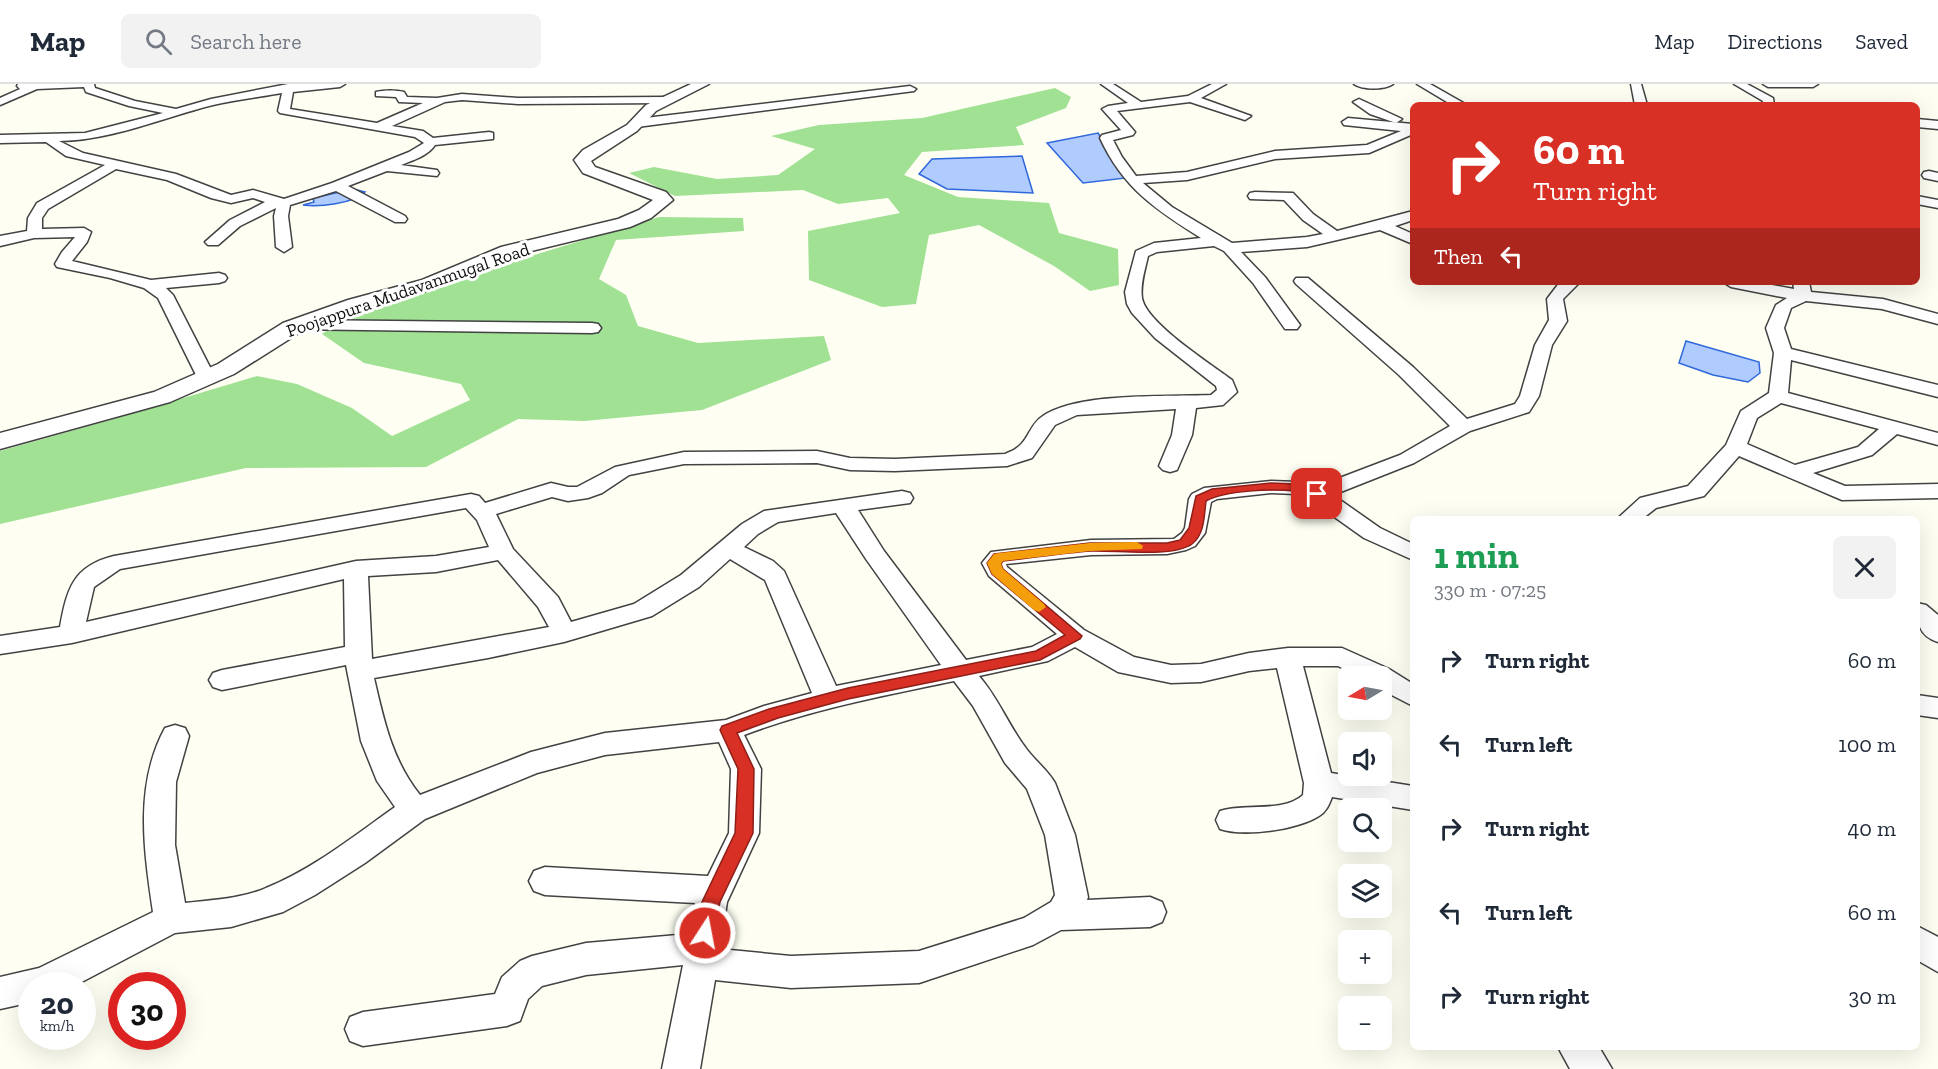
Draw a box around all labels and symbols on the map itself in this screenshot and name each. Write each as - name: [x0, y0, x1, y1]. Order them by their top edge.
- street label: Poojappura Mudavanmugal Road: [284, 238, 533, 342]
- pin: [1291, 468, 1342, 519]
- north arrow: [1338, 666, 1392, 720]
- position arrow: [673, 901, 737, 965]
- speed limit sign: 30: [108, 972, 186, 1050]

